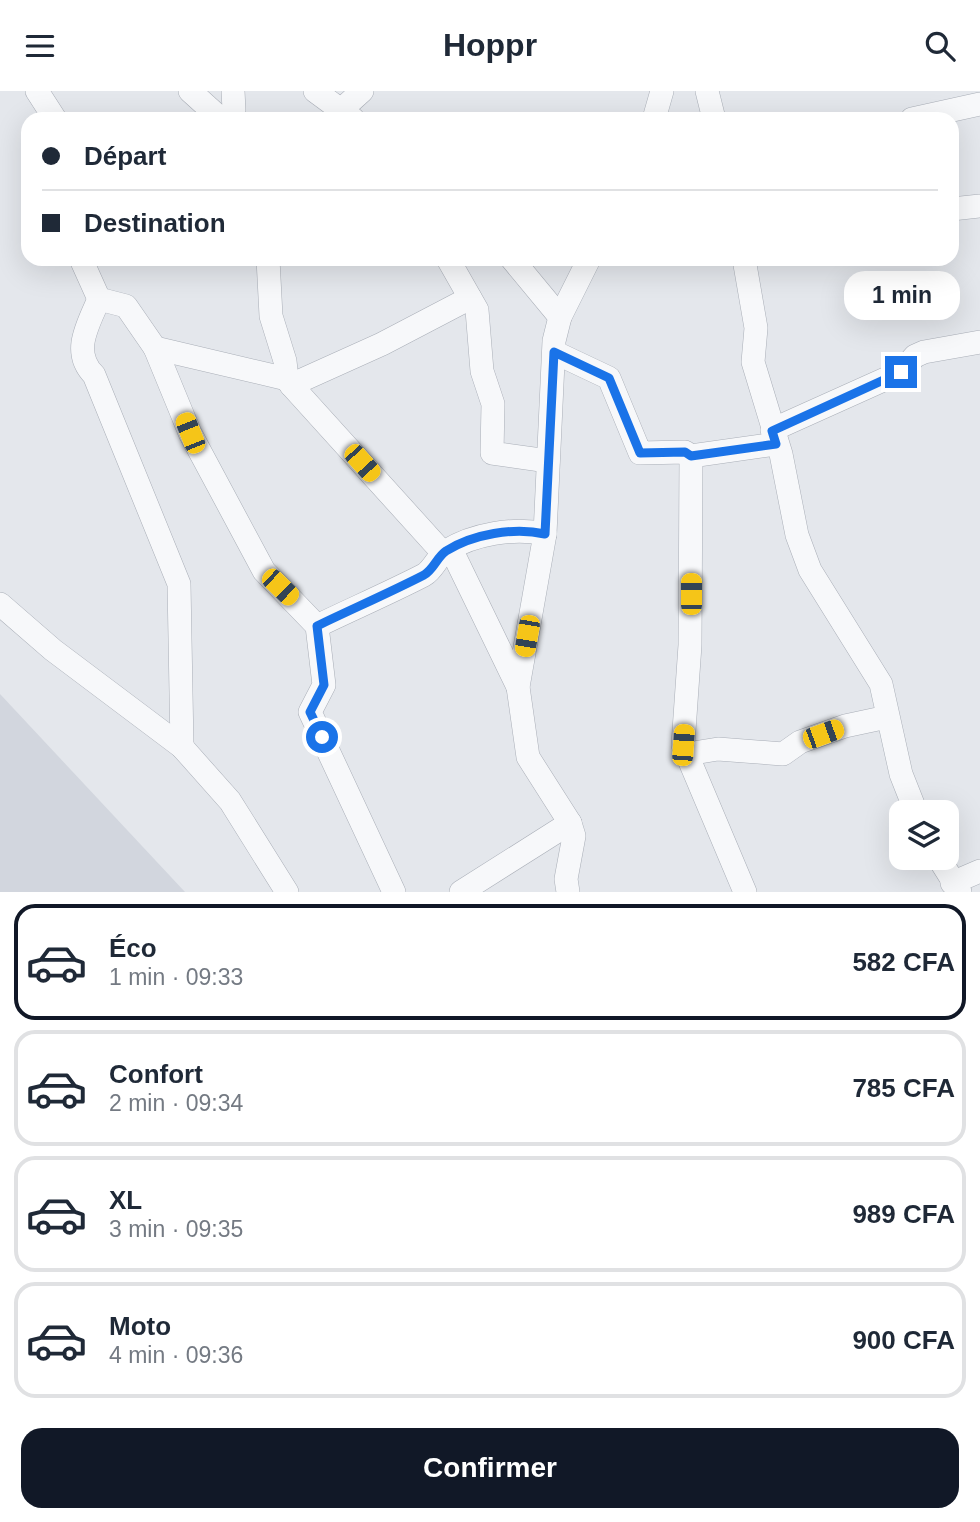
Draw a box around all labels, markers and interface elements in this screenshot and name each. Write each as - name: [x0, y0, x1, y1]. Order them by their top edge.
- icon: menu: [21, 27, 59, 65]
- text: Hoppr: [443, 27, 537, 63]
- icon: search: [921, 27, 959, 65]
- text: Départ: [84, 141, 166, 171]
- text: Destination: [84, 208, 226, 238]
- callout: 1 min: [843, 271, 959, 320]
- text: 1 min: [872, 282, 932, 308]
- route end: [885, 356, 917, 388]
- car: [173, 410, 208, 456]
- car: [341, 440, 384, 486]
- car: [258, 565, 303, 609]
- car: [681, 573, 702, 615]
- car: [514, 613, 541, 659]
- car: [800, 717, 847, 751]
- route start: [306, 721, 338, 753]
- car: [672, 723, 695, 767]
- map controls: [889, 800, 959, 870]
- button: layers: [889, 800, 959, 870]
- icon: car: [25, 931, 88, 994]
- text: Éco: [109, 933, 157, 963]
- text: 582 CFA: [852, 947, 955, 977]
- text: 1 min · 09:33: [109, 964, 243, 990]
- icon: car: [25, 1057, 88, 1120]
- text: Confort: [109, 1059, 203, 1089]
- text: 785 CFA: [852, 1073, 955, 1103]
- text: 2 min · 09:34: [109, 1090, 243, 1116]
- icon: car: [25, 1183, 88, 1246]
- text: XL: [109, 1185, 142, 1215]
- text: 989 CFA: [852, 1199, 955, 1229]
- text: 3 min · 09:35: [109, 1216, 243, 1242]
- icon: car: [25, 1309, 88, 1372]
- text: Moto: [109, 1311, 171, 1341]
- text: 900 CFA: [852, 1325, 955, 1355]
- text: 4 min · 09:36: [109, 1342, 243, 1368]
- button: Confirmer: [21, 1428, 959, 1508]

